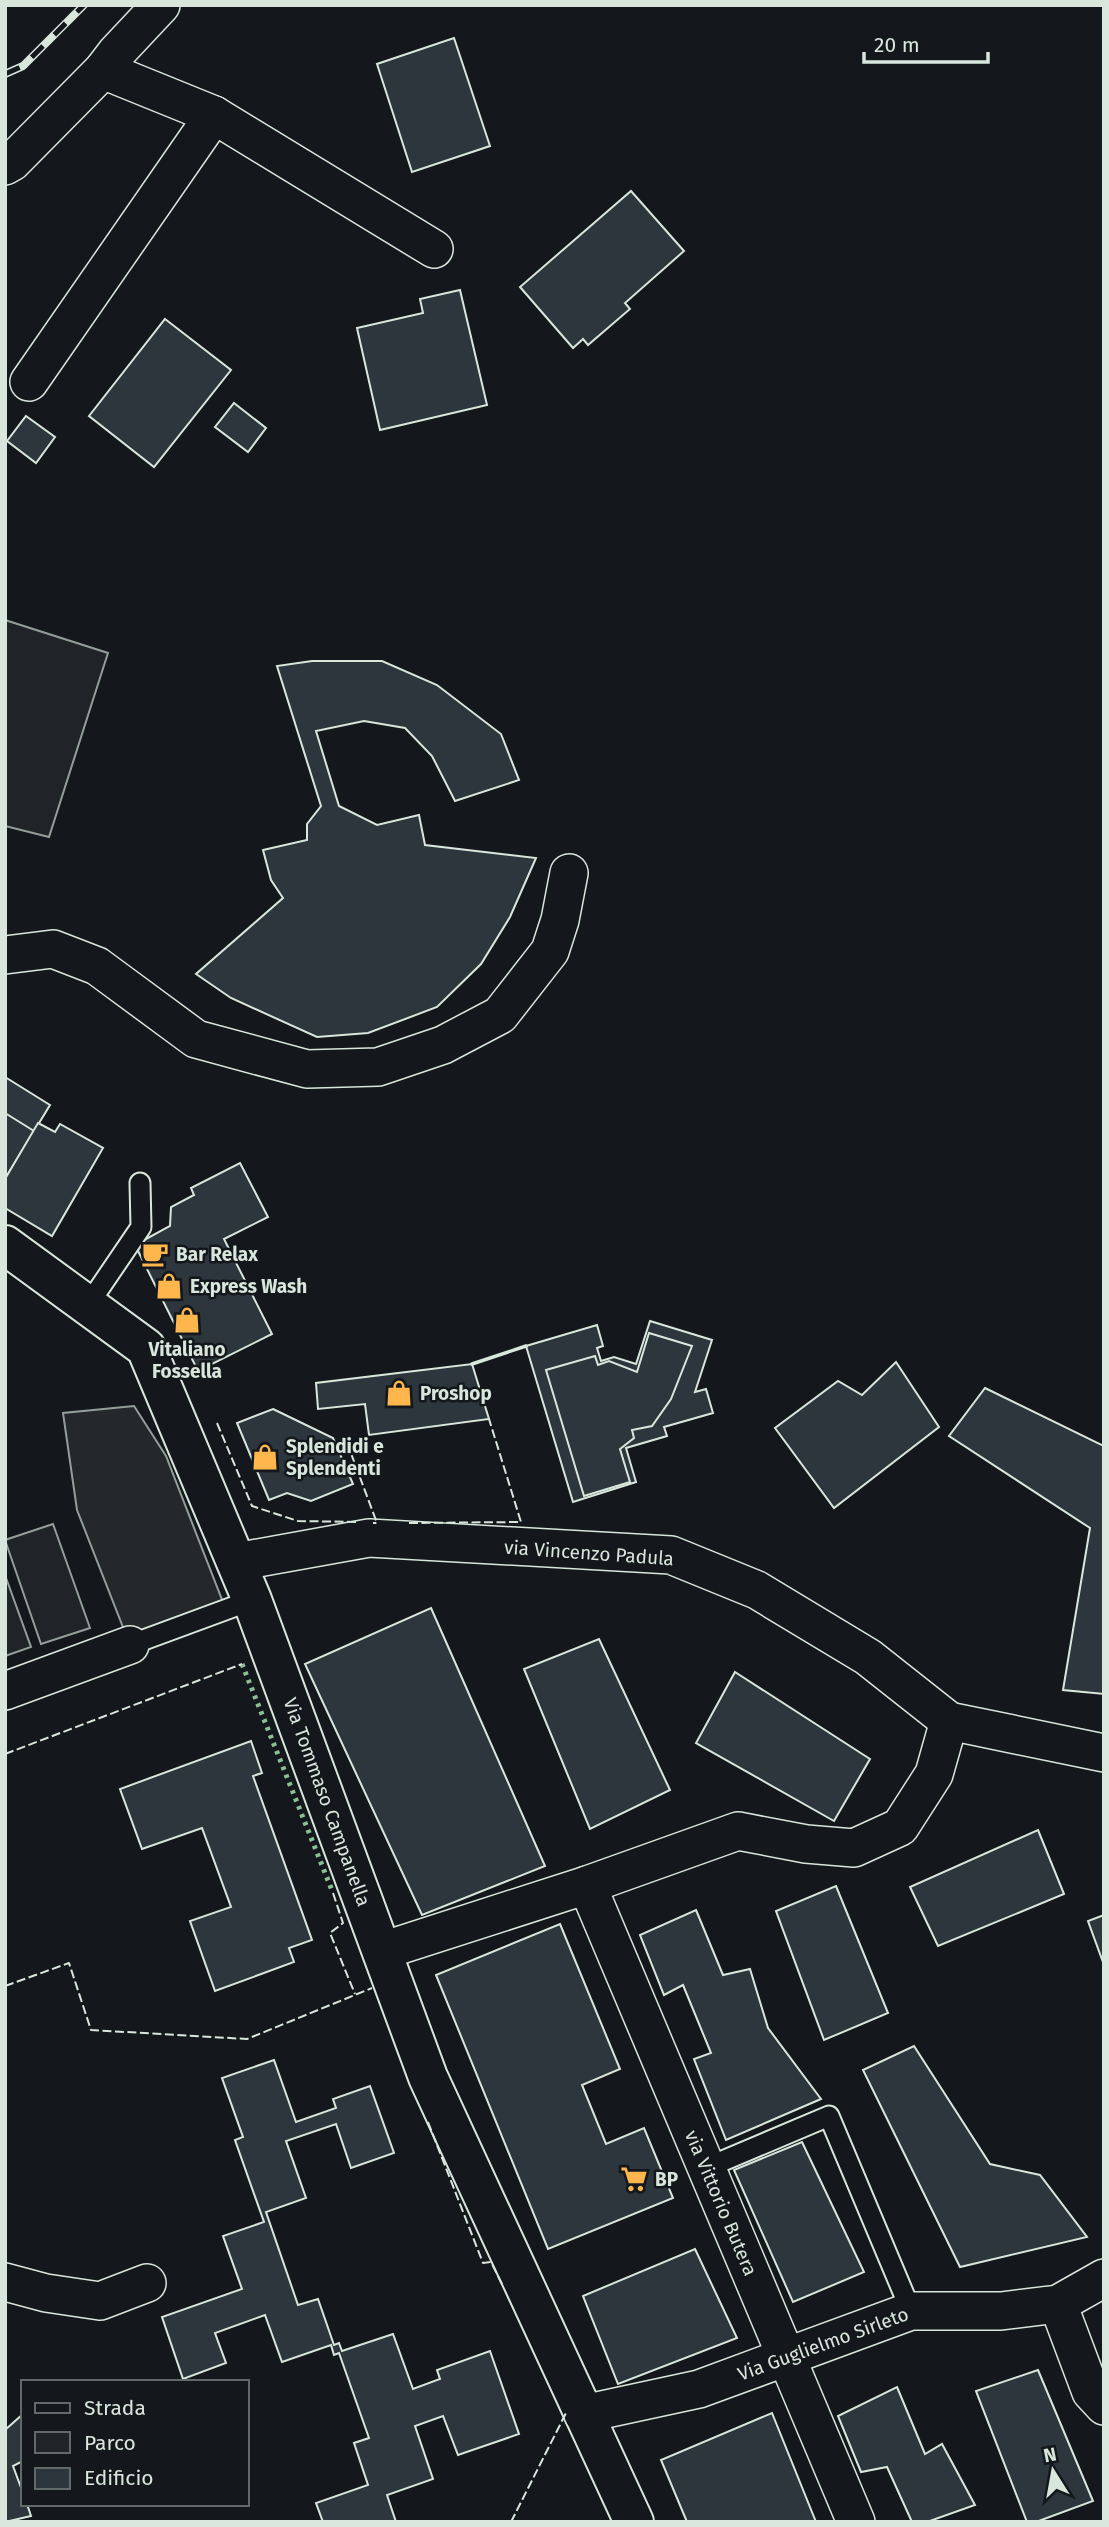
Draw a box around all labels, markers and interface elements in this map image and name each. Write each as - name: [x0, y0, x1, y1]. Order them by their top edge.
- scale bar: [864, 21, 988, 65]
- text: 20 m: [874, 32, 920, 58]
- cafe icon: Bar Relax: [140, 1239, 170, 1269]
- place label: Bar Relax: [176, 1243, 258, 1266]
- shop icon: Express Wash: [154, 1271, 184, 1301]
- place label: Express Wash: [190, 1275, 307, 1298]
- shop icon: Vitaliano Fossella: [172, 1305, 202, 1335]
- place label: Vitaliano Fossella: [148, 1338, 226, 1383]
- shop icon: Proshop: [384, 1378, 414, 1408]
- place label: Proshop: [420, 1382, 492, 1405]
- place label: Splendidi e Splendenti: [286, 1435, 384, 1480]
- shop icon: Splendidi e Splendenti: [250, 1442, 280, 1472]
- street label: via Vincenzo Padula: [503, 1536, 675, 1570]
- street label: Via Tommaso Campanella: [279, 1695, 375, 1909]
- street label: via Vittorio Butera: [680, 2127, 762, 2279]
- supermarket icon: BP: [619, 2164, 649, 2194]
- place label: BP: [655, 2168, 678, 2191]
- street label: Via Guglielmo Sirleto: [734, 2302, 912, 2386]
- legend: [21, 2380, 248, 2506]
- text: Strada: [84, 2395, 146, 2421]
- text: Parco: [84, 2430, 136, 2456]
- north arrow: [1018, 2436, 1088, 2506]
- text: N: [1041, 2442, 1058, 2467]
- text: Edificio: [84, 2465, 154, 2491]

